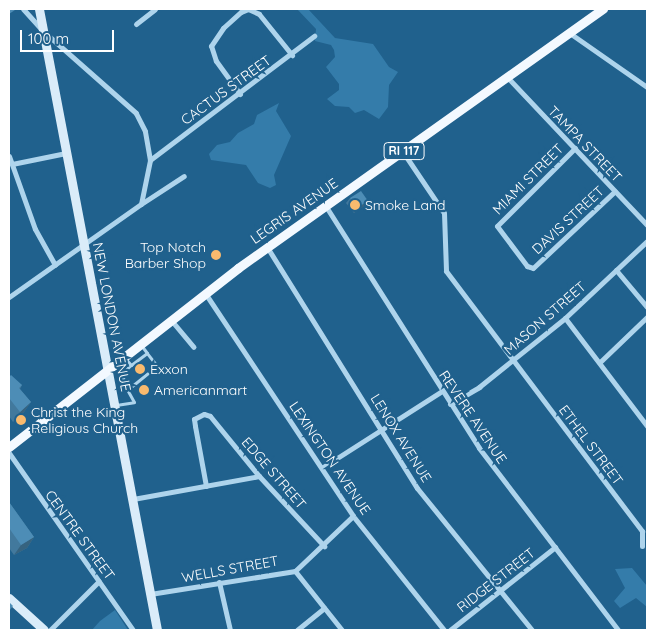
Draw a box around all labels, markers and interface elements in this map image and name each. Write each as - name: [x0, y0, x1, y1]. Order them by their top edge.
- scale bar: [22, 20, 116, 52]
- text: 100 m: [28, 29, 69, 48]
- street label: CACTUS STREET: [178, 52, 274, 128]
- street label: TAMPA STREET: [545, 103, 625, 185]
- street label: MIAMI STREET: [489, 140, 567, 218]
- road number: RI 117: [383, 142, 425, 160]
- street label: LEGRIS AVENUE: [247, 175, 341, 247]
- street label: DAVIS STREET: [529, 182, 607, 258]
- place label: Smoke Land: [365, 197, 446, 213]
- marker: Smoke Land: [349, 199, 361, 211]
- place label: Top Notch Barber Shop: [125, 239, 206, 272]
- street label: NEW LONDON AVENUE: [89, 241, 135, 393]
- marker: Top Notch Barber Shop: [210, 249, 222, 261]
- street label: MASON STREET: [501, 278, 589, 358]
- place label: Exxon: [150, 361, 188, 377]
- marker: Exxon: [134, 363, 146, 375]
- street label: REVERE AVENUE: [436, 367, 510, 467]
- place label: Americanmart: [154, 382, 247, 398]
- marker: Americanmart: [138, 384, 150, 396]
- street label: LENOX AVENUE: [367, 391, 435, 485]
- street label: LEXINGTON AVENUE: [286, 398, 374, 518]
- street label: ETHEL STREET: [555, 402, 627, 488]
- place label: Christ the King Religious Church: [31, 404, 138, 437]
- marker: Christ the King Religious Church: [15, 414, 27, 426]
- street label: EDGE STREET: [238, 434, 310, 512]
- street label: CENTRE STREET: [42, 487, 118, 583]
- street label: RIDGE STREET: [454, 544, 538, 616]
- street label: WELLS STREET: [180, 552, 280, 586]

